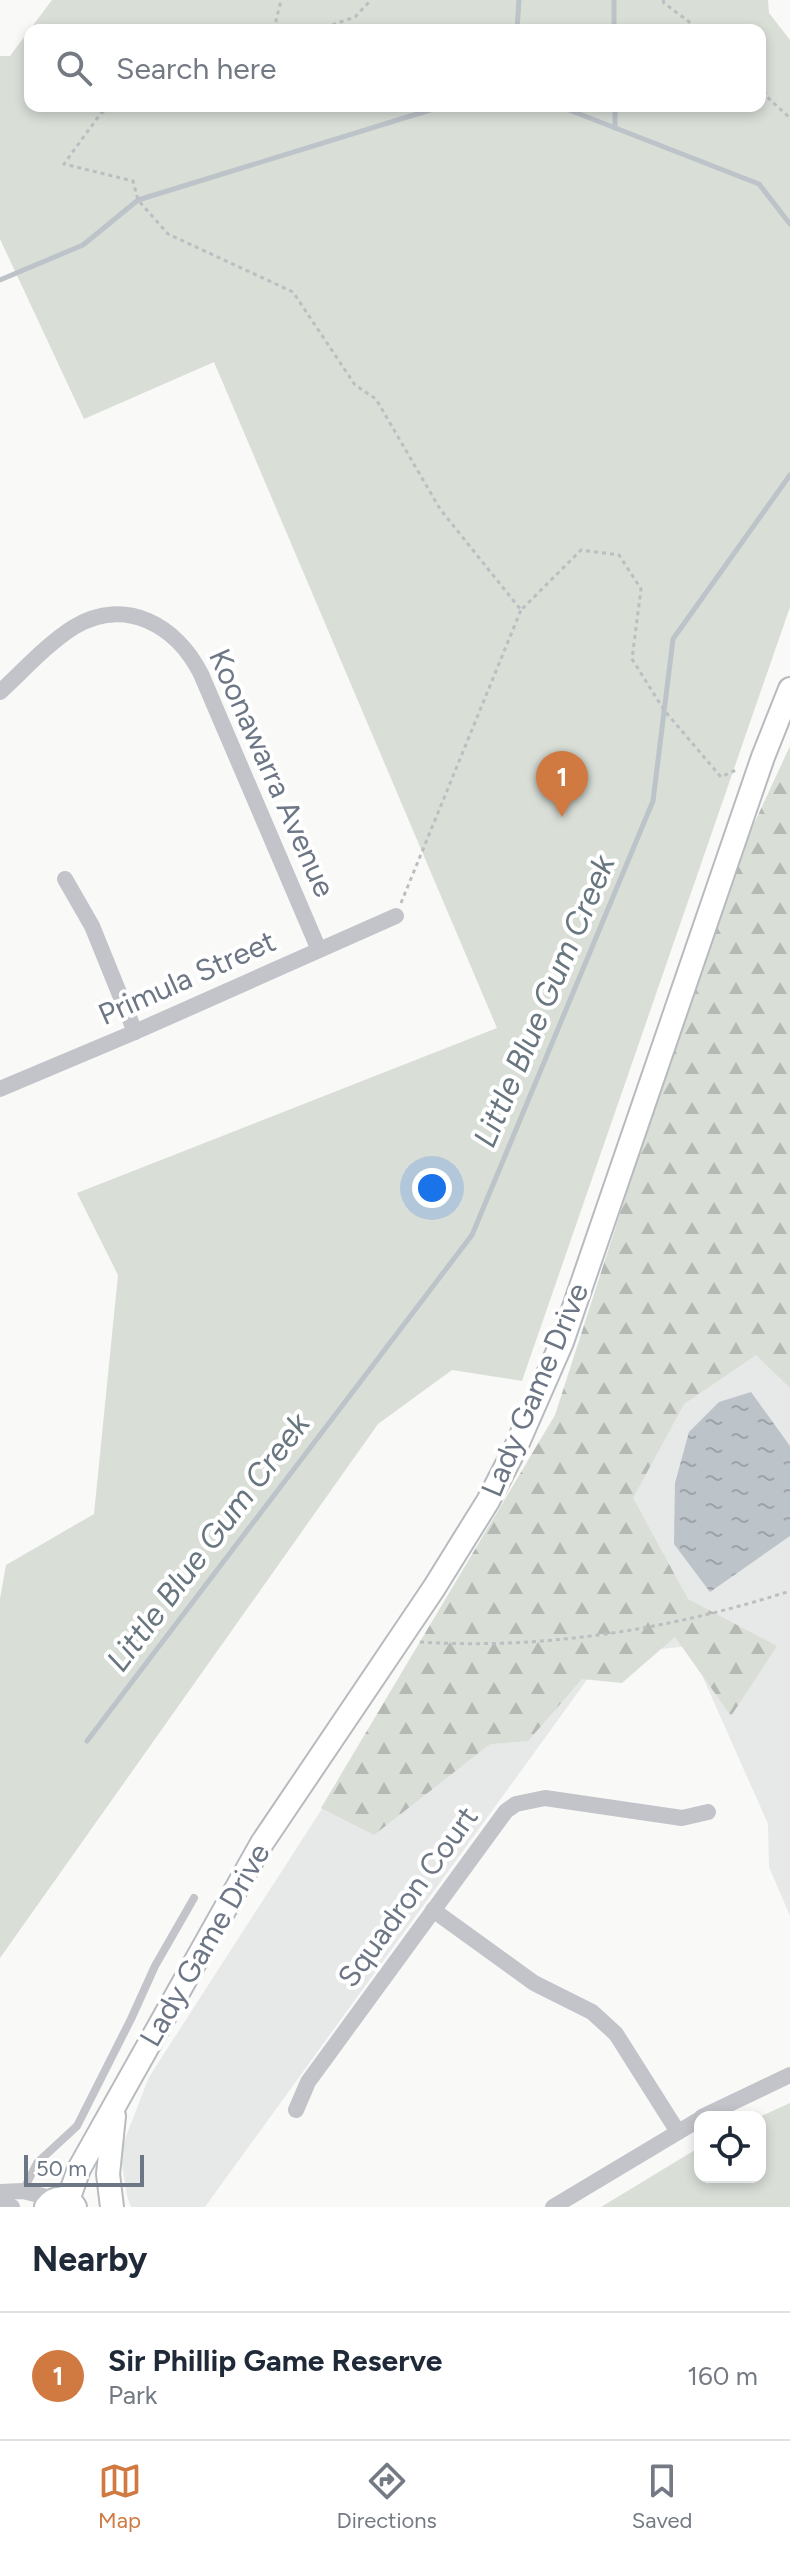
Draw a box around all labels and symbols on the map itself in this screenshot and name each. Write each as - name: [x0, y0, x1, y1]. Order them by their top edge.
- street label: Koonawarra Avenue: [201, 643, 344, 903]
- pin: 1: [536, 751, 588, 817]
- water label: Little Blue Gum Creek: [465, 848, 623, 1153]
- street label: Primula Street: [93, 922, 281, 1033]
- your location: [412, 1168, 452, 1208]
- street label: Lady Game Drive: [473, 1277, 596, 1502]
- water label: Little Blue Gum Creek: [99, 1404, 318, 1678]
- street label: Squadron Court: [330, 1799, 486, 1994]
- street label: Lady Game Drive: [131, 1837, 278, 2053]
- scale bar: [24, 2151, 144, 2187]

